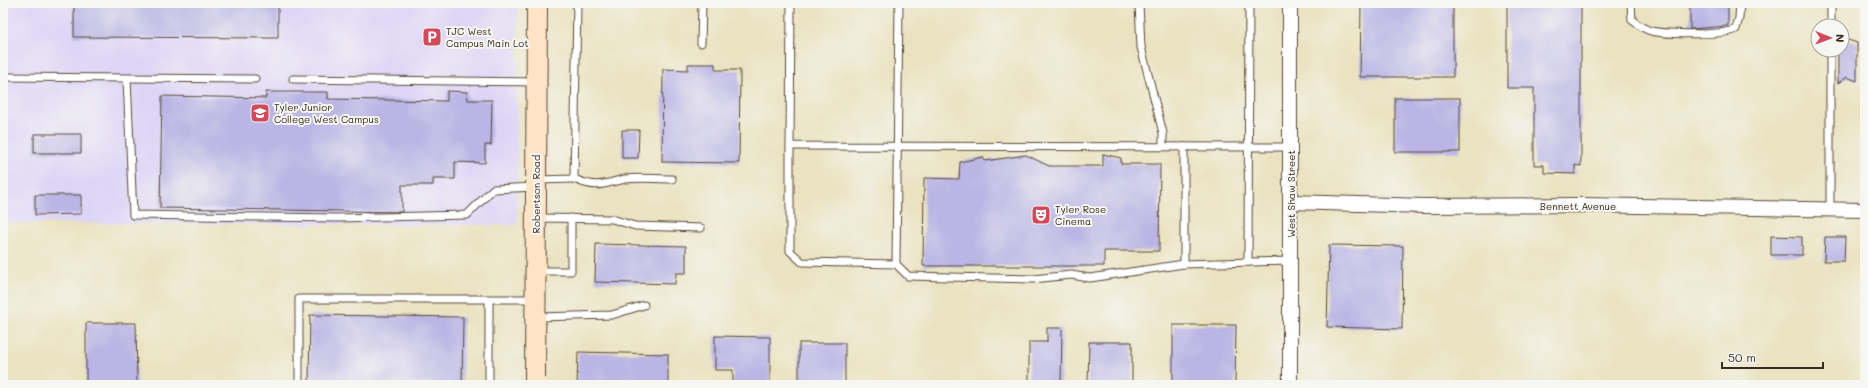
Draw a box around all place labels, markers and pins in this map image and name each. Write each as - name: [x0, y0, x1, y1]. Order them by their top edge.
- place label: TJC West Campus Main Lot: [446, 24, 529, 50]
- parking icon: TJC West Campus Main Lot: [421, 26, 443, 48]
- place label: Tyler Junior College West Campus: [274, 100, 379, 126]
- school or university icon: Tyler Junior College West Campus: [249, 102, 271, 124]
- place label: Tyler Rose Cinema: [1055, 202, 1106, 228]
- theatre icon: Tyler Rose Cinema: [1030, 204, 1052, 226]

